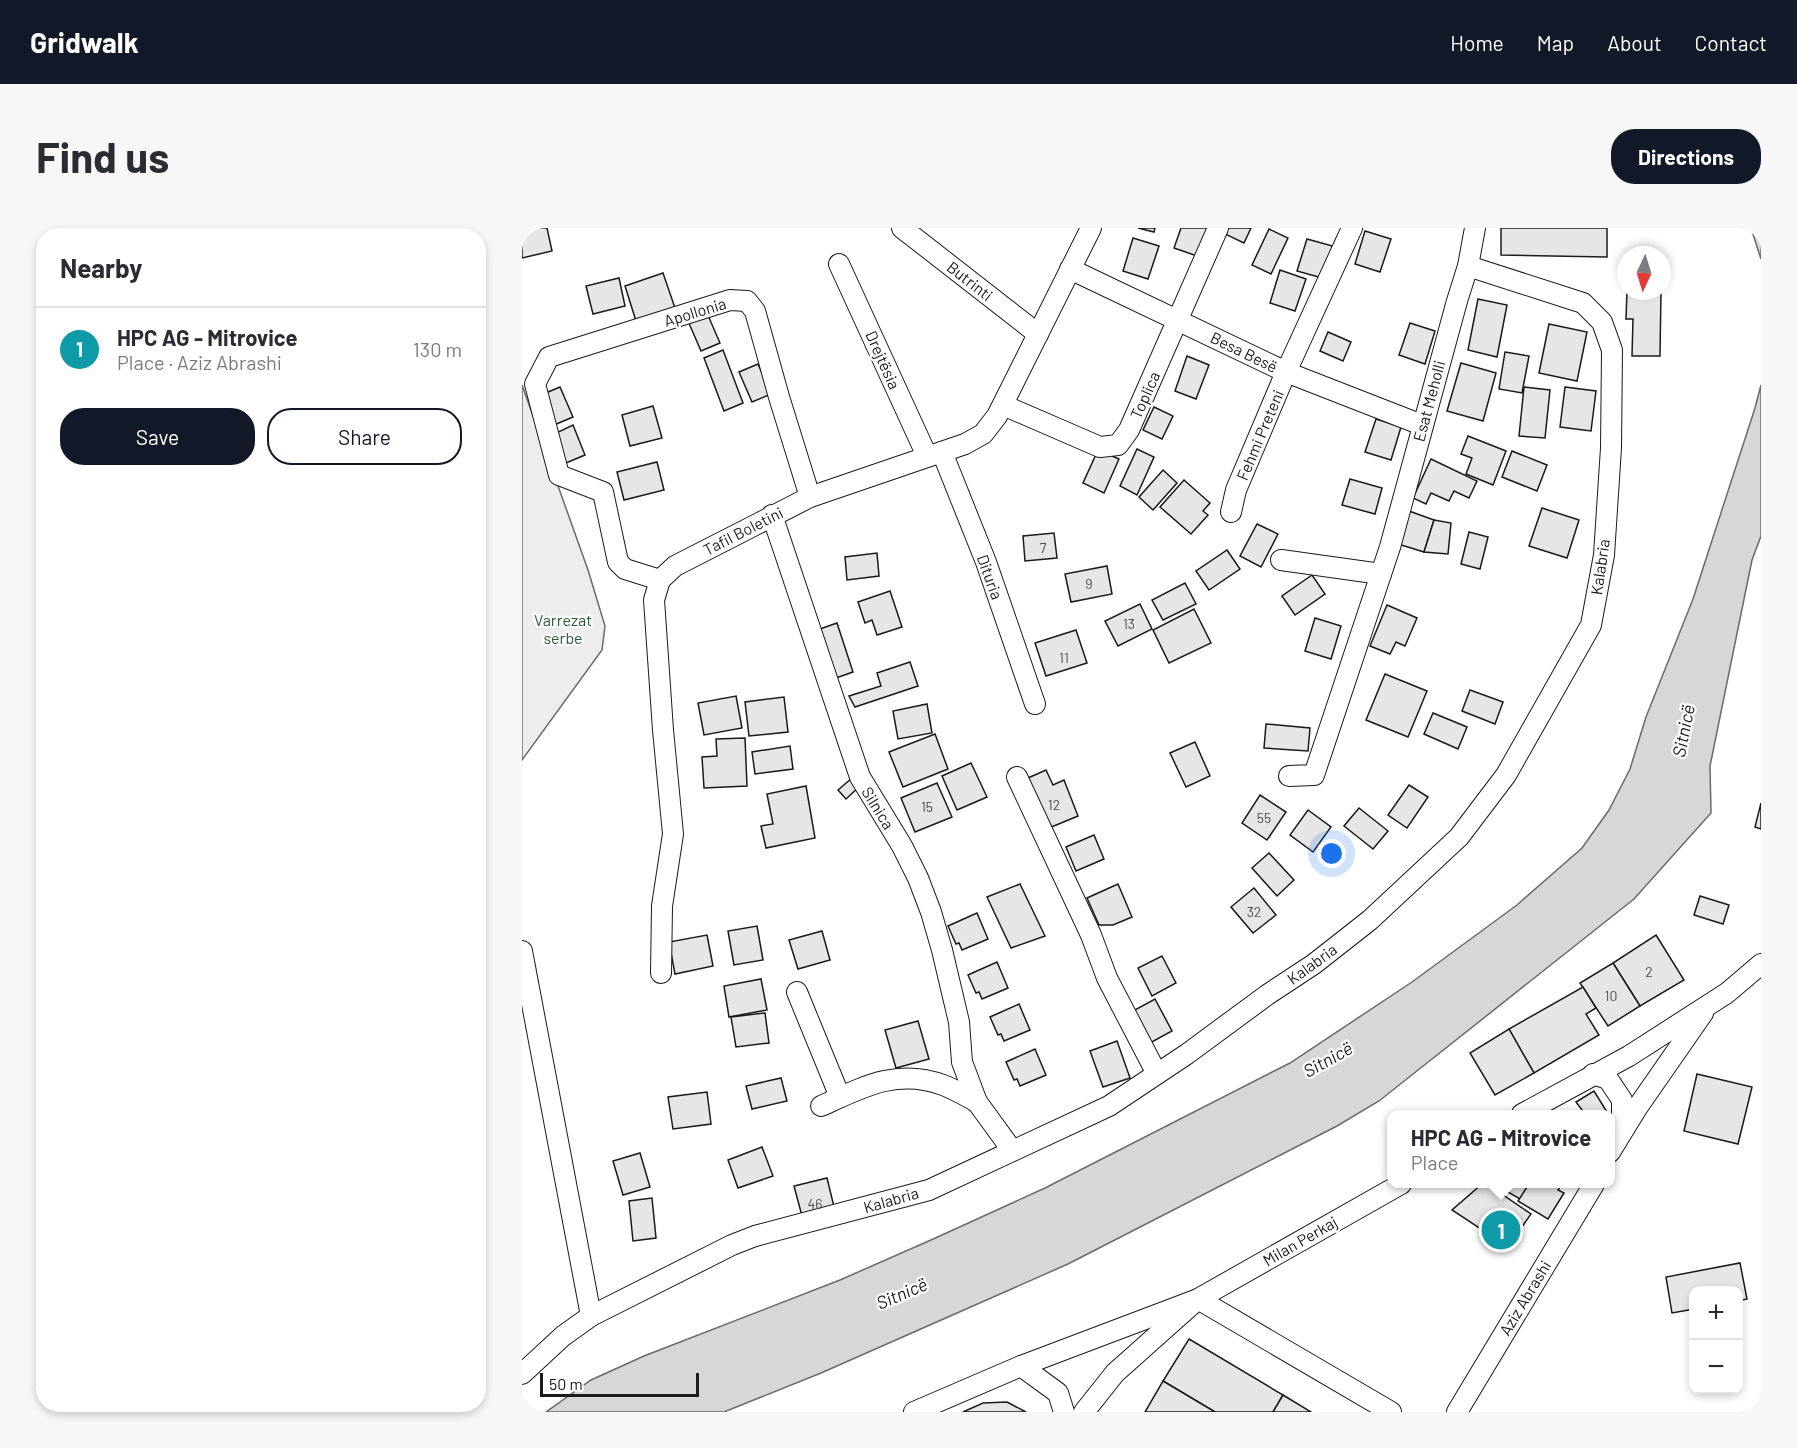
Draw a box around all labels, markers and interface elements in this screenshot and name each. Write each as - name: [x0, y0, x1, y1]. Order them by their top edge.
- text: Gridwalk: [30, 25, 139, 59]
- text: Home: [1450, 30, 1504, 55]
- text: Map: [1537, 30, 1574, 55]
- text: About: [1607, 30, 1662, 55]
- text: Contact: [1695, 30, 1767, 55]
- button: Directions: [1611, 129, 1761, 184]
- text: Find us: [36, 131, 169, 181]
- north arrow: [1617, 246, 1671, 300]
- text: Nearby: [60, 252, 142, 283]
- street label: Butrinti: [944, 257, 997, 304]
- street label: Apollonia: [661, 293, 728, 330]
- text: HPC AG - Mitrovice: [117, 324, 298, 350]
- street label: Besa Besë: [1208, 327, 1281, 376]
- street label: Drejtësia: [862, 328, 905, 392]
- text: 1: [76, 337, 83, 361]
- text: 130 m: [413, 337, 462, 361]
- text: Place · Aziz Abrashi: [117, 350, 282, 374]
- street label: Esat Meholli: [1409, 358, 1448, 443]
- street label: Toplica: [1126, 368, 1163, 421]
- street label: Fehmi Preteni: [1232, 387, 1287, 483]
- button: Save: [60, 408, 255, 465]
- button: Share: [267, 408, 462, 465]
- street label: Tafil Boletini: [700, 502, 786, 559]
- street label: Kalabria: [1586, 538, 1613, 596]
- house number: 7: [1040, 539, 1047, 556]
- street label: Dituria: [974, 552, 1007, 602]
- house number: 9: [1085, 575, 1093, 592]
- park label: Varrezat serbe: [534, 610, 592, 647]
- house number: 13: [1123, 615, 1135, 632]
- house number: 11: [1059, 649, 1069, 666]
- water label: Sitnicë: [1667, 703, 1699, 759]
- street label: Silnica: [858, 783, 899, 832]
- house number: 12: [1048, 796, 1060, 813]
- house number: 15: [921, 798, 933, 815]
- house number: 55: [1257, 809, 1271, 826]
- your location: [1317, 839, 1346, 868]
- house number: 32: [1247, 903, 1261, 920]
- street label: Kalabria: [1283, 939, 1340, 988]
- house number: 2: [1645, 963, 1653, 980]
- house number: 10: [1605, 987, 1617, 1004]
- water label: Sitnicë: [1299, 1037, 1356, 1082]
- popup: [1387, 1110, 1615, 1188]
- text: HPC AG - Mitrovice: [1411, 1124, 1591, 1150]
- text: Place: [1411, 1150, 1458, 1174]
- street label: Kalabria: [861, 1183, 921, 1216]
- house number: 46: [808, 1195, 822, 1212]
- pin: 1: [1482, 1208, 1520, 1252]
- street label: Milan Perkaj: [1259, 1212, 1340, 1269]
- street label: Aziz Abrashi: [1495, 1257, 1554, 1339]
- water label: Sitnicë: [873, 1273, 930, 1314]
- map controls: [1689, 1286, 1743, 1394]
- button: +: [1689, 1286, 1743, 1340]
- button: −: [1689, 1340, 1743, 1394]
- scale bar: [540, 1370, 699, 1398]
- text: 50 m: [549, 1374, 583, 1393]

